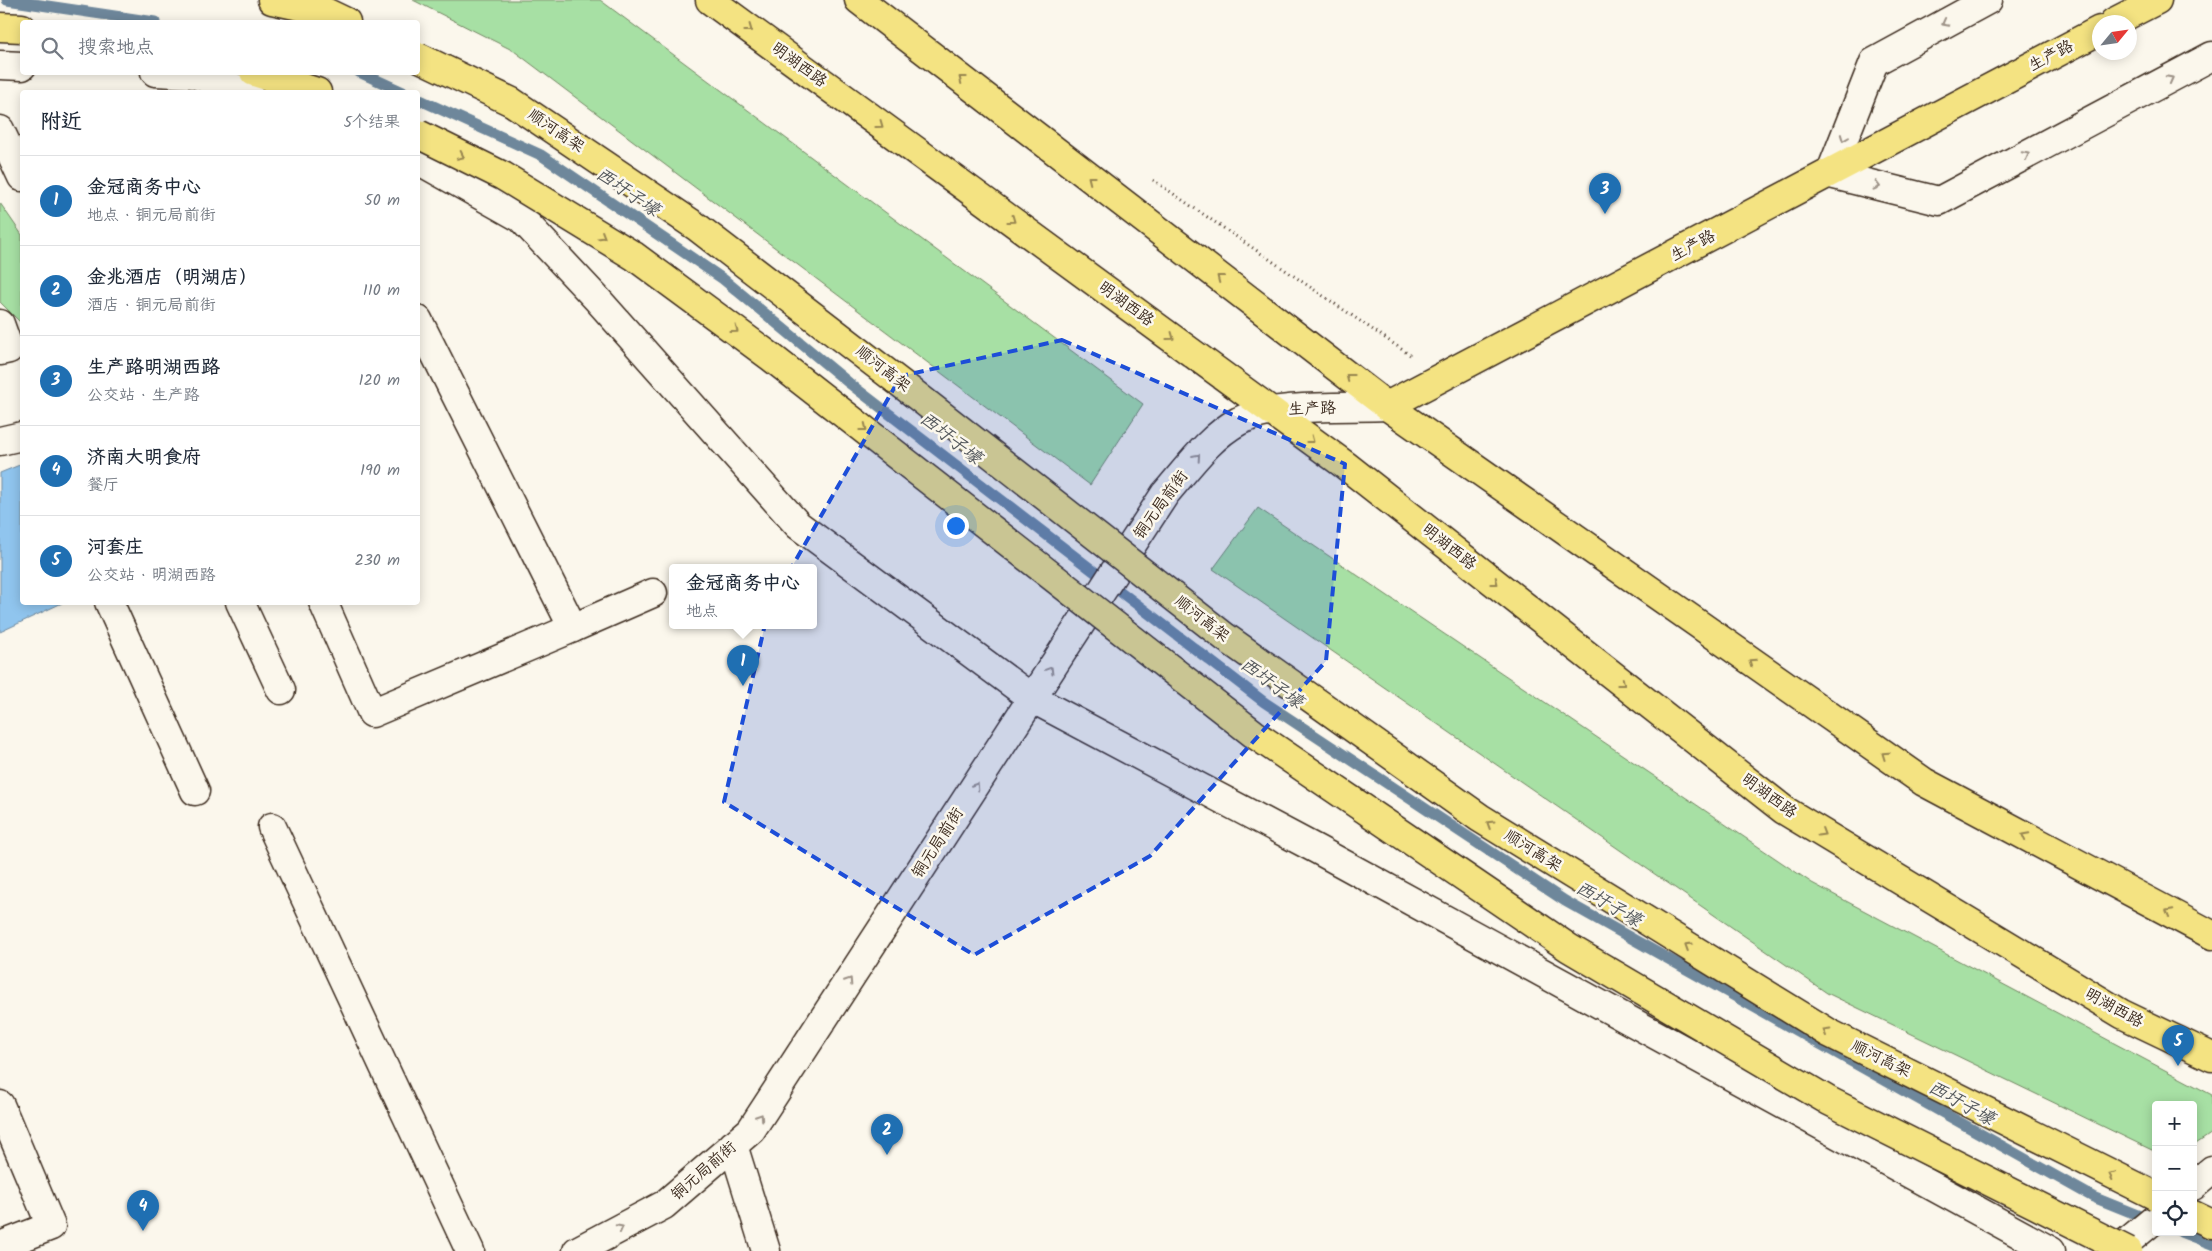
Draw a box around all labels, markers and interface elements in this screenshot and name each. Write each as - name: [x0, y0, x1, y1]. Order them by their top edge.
- north arrow: [2092, 15, 2137, 60]
- one-way arrow: [1941, 17, 1950, 27]
- search box: [20, 20, 420, 75]
- one-way arrow: [743, 23, 753, 32]
- text: 搜索地点: [78, 33, 154, 63]
- icon: search: [38, 34, 66, 62]
- street label: 生产路: [2024, 34, 2078, 78]
- street label: 明湖西路: [766, 36, 832, 94]
- one-way arrow: [2164, 75, 2173, 85]
- one-way arrow: [959, 77, 968, 85]
- street label: 顺河高架: [522, 103, 590, 159]
- text: 附近: [40, 106, 82, 139]
- text: 5个结果: [343, 110, 400, 135]
- one-way arrow: [874, 119, 883, 127]
- one-way arrow: [1840, 133, 1850, 141]
- one-way arrow: [456, 149, 465, 160]
- one-way arrow: [2021, 151, 2030, 161]
- water label: 西圩子壕: [589, 161, 667, 226]
- text: 金冠商务中心: [87, 173, 201, 203]
- pin: 3: [1589, 173, 1621, 214]
- one-way arrow: [1088, 176, 1097, 184]
- one-way arrow: [1873, 180, 1882, 191]
- text: 1: [54, 188, 58, 213]
- text: 50 m: [364, 188, 400, 213]
- text: 地点 · 铜元局前街: [87, 203, 216, 228]
- one-way arrow: [1006, 214, 1016, 223]
- street label: 生产路: [1666, 224, 1720, 268]
- one-way arrow: [597, 230, 606, 240]
- text: 金兆酒店（明湖店）: [87, 263, 258, 293]
- street label: 明湖西路: [1093, 275, 1159, 333]
- one-way arrow: [1217, 275, 1226, 283]
- text: 2: [51, 278, 61, 303]
- text: 110 m: [363, 278, 400, 303]
- text: 酒店 · 铜元局前街: [87, 293, 216, 318]
- one-way arrow: [729, 324, 739, 333]
- one-way arrow: [1165, 331, 1175, 340]
- street label: 顺河高架: [850, 339, 916, 399]
- text: 生产路明湖西路: [87, 353, 220, 383]
- text: 3: [52, 368, 60, 393]
- text: 120 m: [359, 368, 400, 393]
- one-way arrow: [1346, 374, 1355, 382]
- text: 公交站 · 生产路: [87, 383, 200, 408]
- street label: 生产路: [1288, 396, 1336, 422]
- water label: 西圩子壕: [913, 405, 989, 474]
- one-way arrow: [858, 423, 867, 431]
- one-way arrow: [1305, 434, 1314, 442]
- text: 济南大明食府: [87, 443, 201, 473]
- one-way arrow: [1191, 454, 1200, 463]
- text: 4: [52, 458, 60, 483]
- text: 190 m: [360, 458, 400, 483]
- street label: 铜元局前街: [1127, 465, 1195, 545]
- text: 餐厅: [87, 473, 119, 498]
- your location: [943, 513, 969, 539]
- street label: 明湖西路: [1416, 517, 1482, 577]
- text: 河套庄: [87, 533, 144, 563]
- text: 5: [52, 548, 60, 573]
- text: 230 m: [354, 548, 400, 573]
- text: 公交站 · 明湖西路: [87, 563, 216, 588]
- popup: [669, 564, 817, 629]
- text: 金冠商务中心: [686, 569, 800, 599]
- one-way arrow: [1489, 577, 1498, 585]
- street label: 顺河高架: [1169, 589, 1235, 649]
- text: 地点: [686, 599, 718, 624]
- pin: 1: [727, 645, 759, 686]
- water label: 西圩子壕: [1233, 651, 1310, 718]
- one-way arrow: [1748, 659, 1757, 668]
- one-way arrow: [1044, 666, 1054, 675]
- one-way arrow: [1617, 677, 1626, 686]
- one-way arrow: [1881, 752, 1890, 761]
- street label: 明湖西路: [1736, 767, 1802, 825]
- one-way arrow: [970, 782, 979, 792]
- street label: 铜元局前街: [906, 803, 970, 883]
- one-way arrow: [1486, 821, 1495, 831]
- street label: 顺河高架: [1499, 823, 1567, 879]
- one-way arrow: [1817, 826, 1826, 836]
- one-way arrow: [2021, 832, 2030, 842]
- water label: 西圩子壕: [1570, 874, 1648, 937]
- one-way arrow: [2165, 908, 2174, 918]
- one-way arrow: [1684, 943, 1693, 953]
- one-way arrow: [842, 977, 852, 986]
- street label: 明湖西路: [2080, 982, 2148, 1034]
- pin: 5: [2162, 1025, 2194, 1066]
- one-way arrow: [1822, 1028, 1831, 1038]
- street label: 顺河高架: [1847, 1034, 1915, 1084]
- water label: 西圩子壕: [1922, 1074, 2001, 1135]
- map controls: [2152, 1101, 2197, 1236]
- button: +: [2152, 1101, 2197, 1146]
- one-way arrow: [754, 1113, 763, 1123]
- pin: 2: [871, 1114, 903, 1155]
- street label: 铜元局前街: [666, 1135, 742, 1207]
- button: −: [2152, 1146, 2197, 1191]
- one-way arrow: [2108, 1170, 2117, 1181]
- pin: 4: [127, 1190, 159, 1231]
- button: locate: [2152, 1191, 2197, 1236]
- one-way arrow: [615, 1224, 624, 1234]

